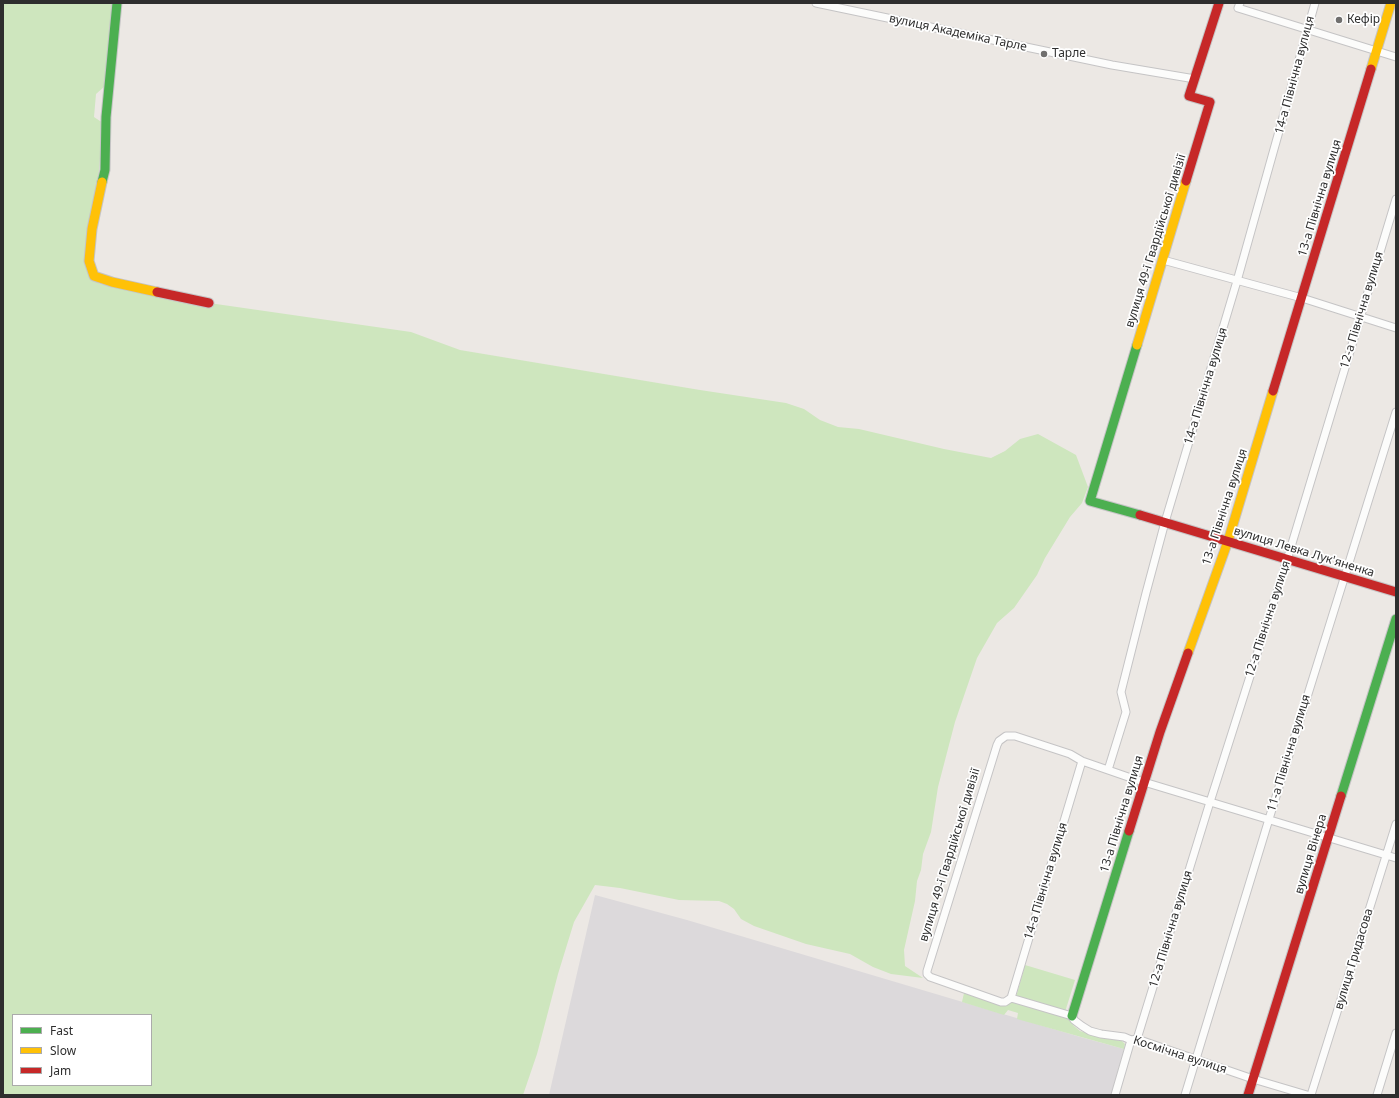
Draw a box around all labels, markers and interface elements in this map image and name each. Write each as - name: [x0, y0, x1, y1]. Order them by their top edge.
- street label: вулиця Академіка Тарле: [888, 11, 1028, 55]
- place label: Кефір: [1347, 13, 1380, 27]
- street label: 14-а Північна вулиця: [1272, 14, 1318, 136]
- marker: Кефір: [1334, 15, 1344, 25]
- place label: Тарле: [1052, 47, 1086, 61]
- marker: Тарле: [1039, 49, 1049, 59]
- street label: 13-а Північна вулиця: [1295, 138, 1345, 258]
- street label: вулиця 49-ї Гвардійської дивізії: [1123, 153, 1189, 329]
- street label: 12-а Північна вулиця: [1337, 250, 1387, 370]
- street label: 14-а Північна вулиця: [1181, 326, 1231, 446]
- street label: 13-а Північна вулиця: [1199, 447, 1251, 567]
- street label: вулиця Левка Лук'яненка: [1232, 524, 1376, 580]
- street label: 12-а Північна вулиця: [1242, 559, 1294, 679]
- street label: 11-а Північна вулиця: [1264, 693, 1314, 813]
- street label: 13-а Північна вулиця: [1097, 754, 1147, 874]
- street label: вулиця 49-ї Гвардійської дивізії: [917, 767, 983, 943]
- street label: вулиця Вінера: [1292, 812, 1330, 896]
- street label: 14-а Північна вулиця: [1021, 821, 1071, 941]
- street label: 12-а Північна вулиця: [1146, 869, 1196, 989]
- street label: вулиця Гридасова: [1332, 907, 1376, 1011]
- legend: [12, 1014, 152, 1086]
- text: Fast: [50, 1022, 73, 1039]
- street label: Космічна вулиця: [1131, 1033, 1229, 1077]
- text: Slow: [50, 1042, 76, 1059]
- text: Jam: [50, 1062, 71, 1079]

